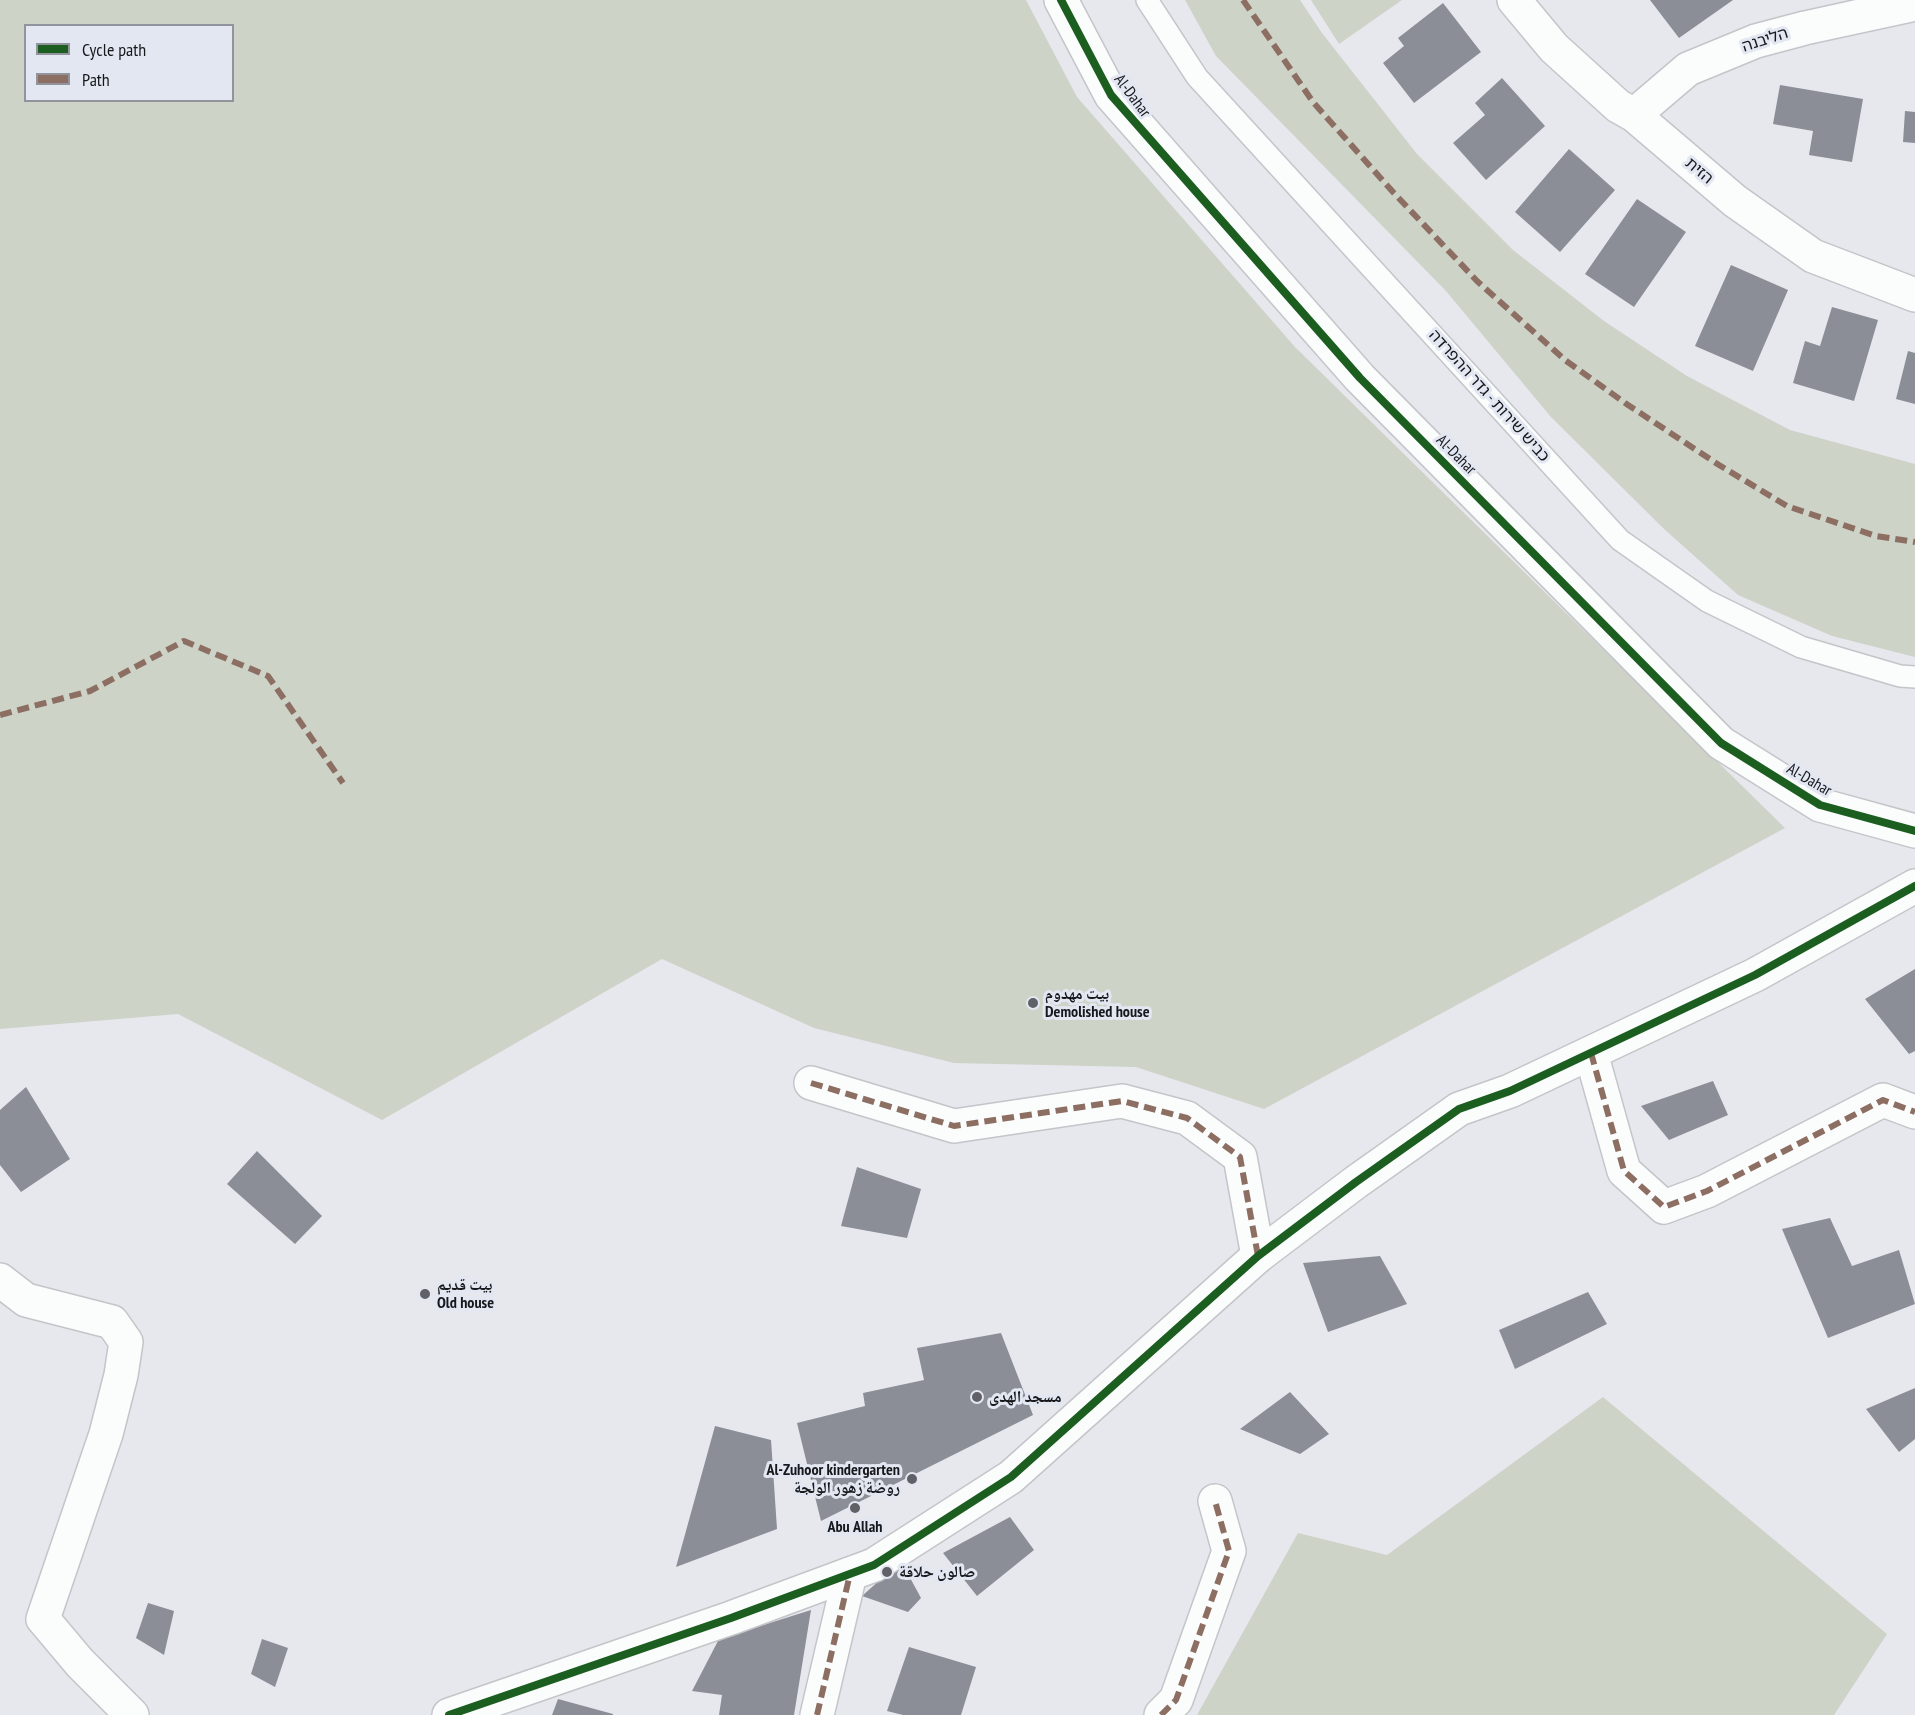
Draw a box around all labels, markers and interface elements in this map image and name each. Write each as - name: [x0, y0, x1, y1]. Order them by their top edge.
- legend: [24, 24, 234, 102]
- street label: הליבנה: [1740, 24, 1790, 56]
- text: Cycle path: [82, 38, 146, 61]
- text: Path: [82, 68, 110, 91]
- street label: Al-Dahar: [1110, 71, 1154, 121]
- street label: הזית: [1681, 154, 1717, 188]
- street label: כביש שירות - גדר ההפרדה: [1425, 326, 1553, 466]
- street label: Al-Dahar: [1432, 431, 1480, 479]
- street label: Al-Dahar: [1783, 760, 1835, 800]
- place label: بيت مهدوم Demolished house: [1045, 984, 1150, 1022]
- marker: بيت مهدوم Demolished house: [1026, 996, 1040, 1010]
- place label: بيت قديم Old house: [437, 1275, 494, 1313]
- marker: بيت قديم Old house: [418, 1287, 432, 1301]
- place label: مسجد الهدى: [989, 1387, 1062, 1407]
- marker: مسجد الهدى: [970, 1390, 984, 1404]
- place label: Al-Zuhoor kindergarten روضة زهور الولجة: [766, 1460, 900, 1498]
- marker: Al-Zuhoor kindergarten روضة زهور الولجة: [905, 1472, 919, 1486]
- marker: Abu Allah: [848, 1501, 862, 1515]
- place label: Abu Allah: [827, 1517, 883, 1537]
- place label: صالون حلاقة: [899, 1562, 975, 1582]
- marker: صالون حلاقة: [880, 1565, 894, 1579]

